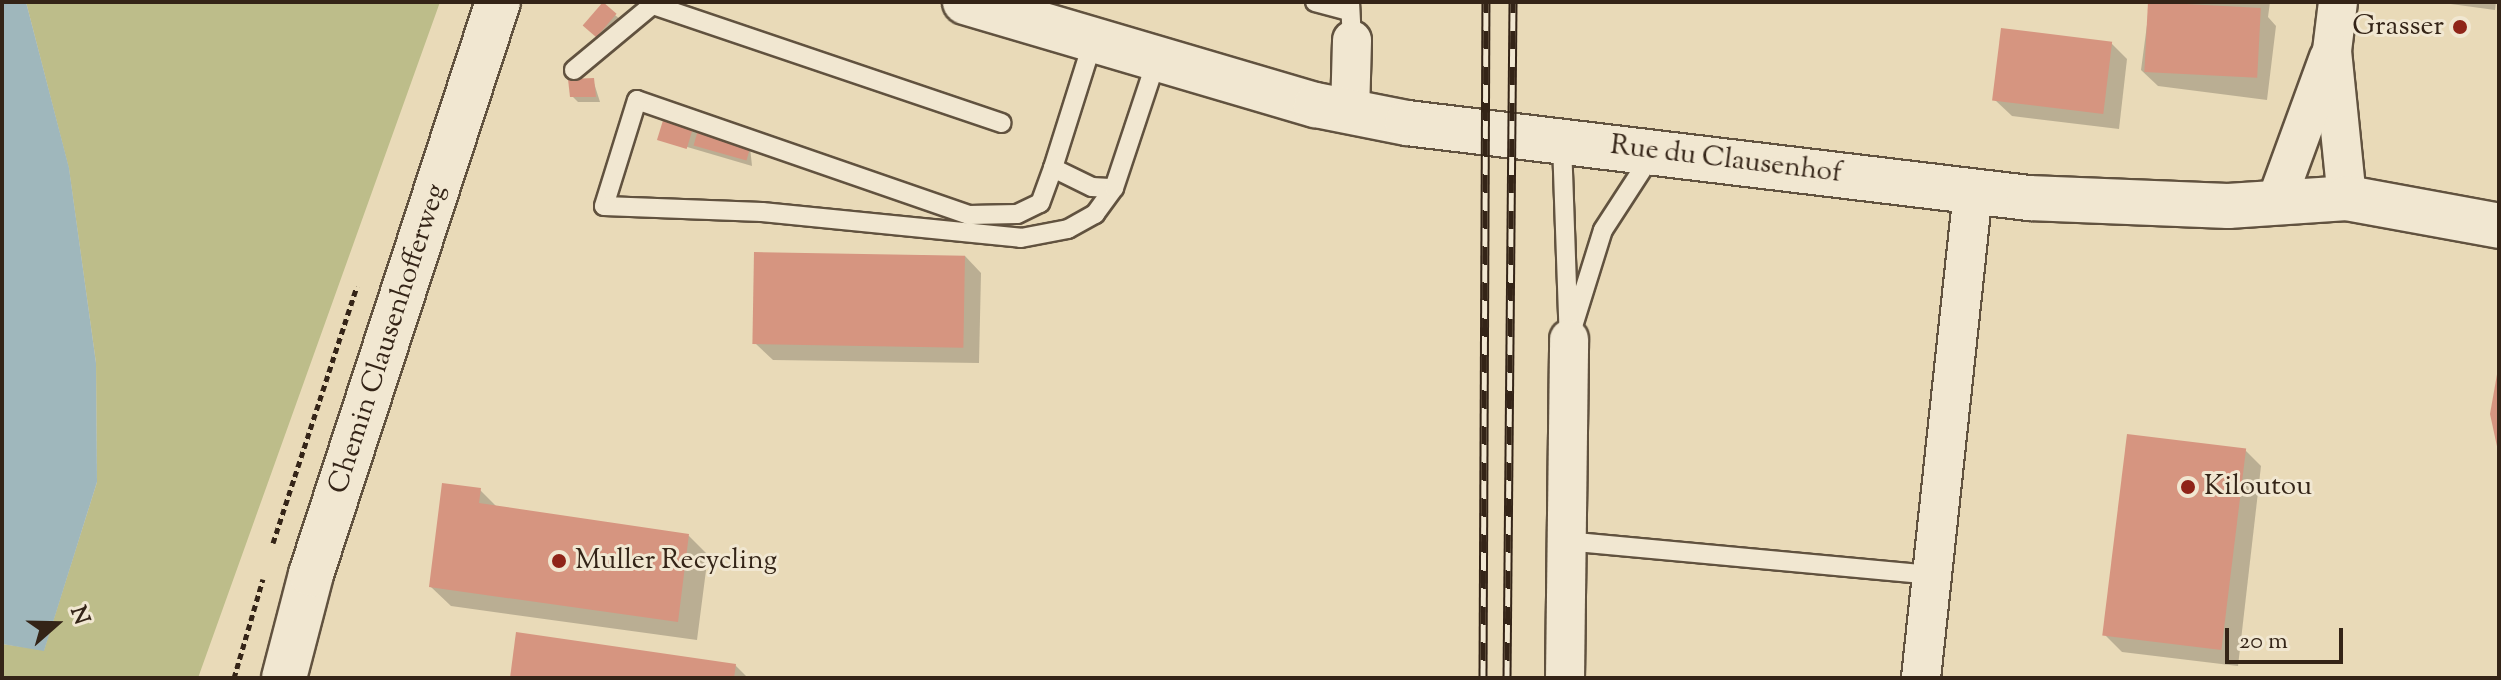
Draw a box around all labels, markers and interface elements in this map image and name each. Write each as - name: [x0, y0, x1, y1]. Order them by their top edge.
- place label: Grasser: [2352, 10, 2444, 44]
- marker: Grasser: [2451, 18, 2469, 36]
- street label: Rue du Clausenhof: [1608, 129, 1844, 191]
- street label: Chemin Clausenhofferweg: [322, 180, 454, 498]
- place label: Kiloutou: [2204, 470, 2312, 504]
- marker: Kiloutou: [2179, 478, 2197, 496]
- place label: Muller Recycling: [575, 544, 777, 578]
- marker: Muller Recycling: [550, 552, 568, 570]
- north arrow: [16, 584, 96, 664]
- text: N: [61, 602, 97, 630]
- scale bar: [2229, 612, 2347, 662]
- text: 20 m: [2239, 625, 2288, 659]

